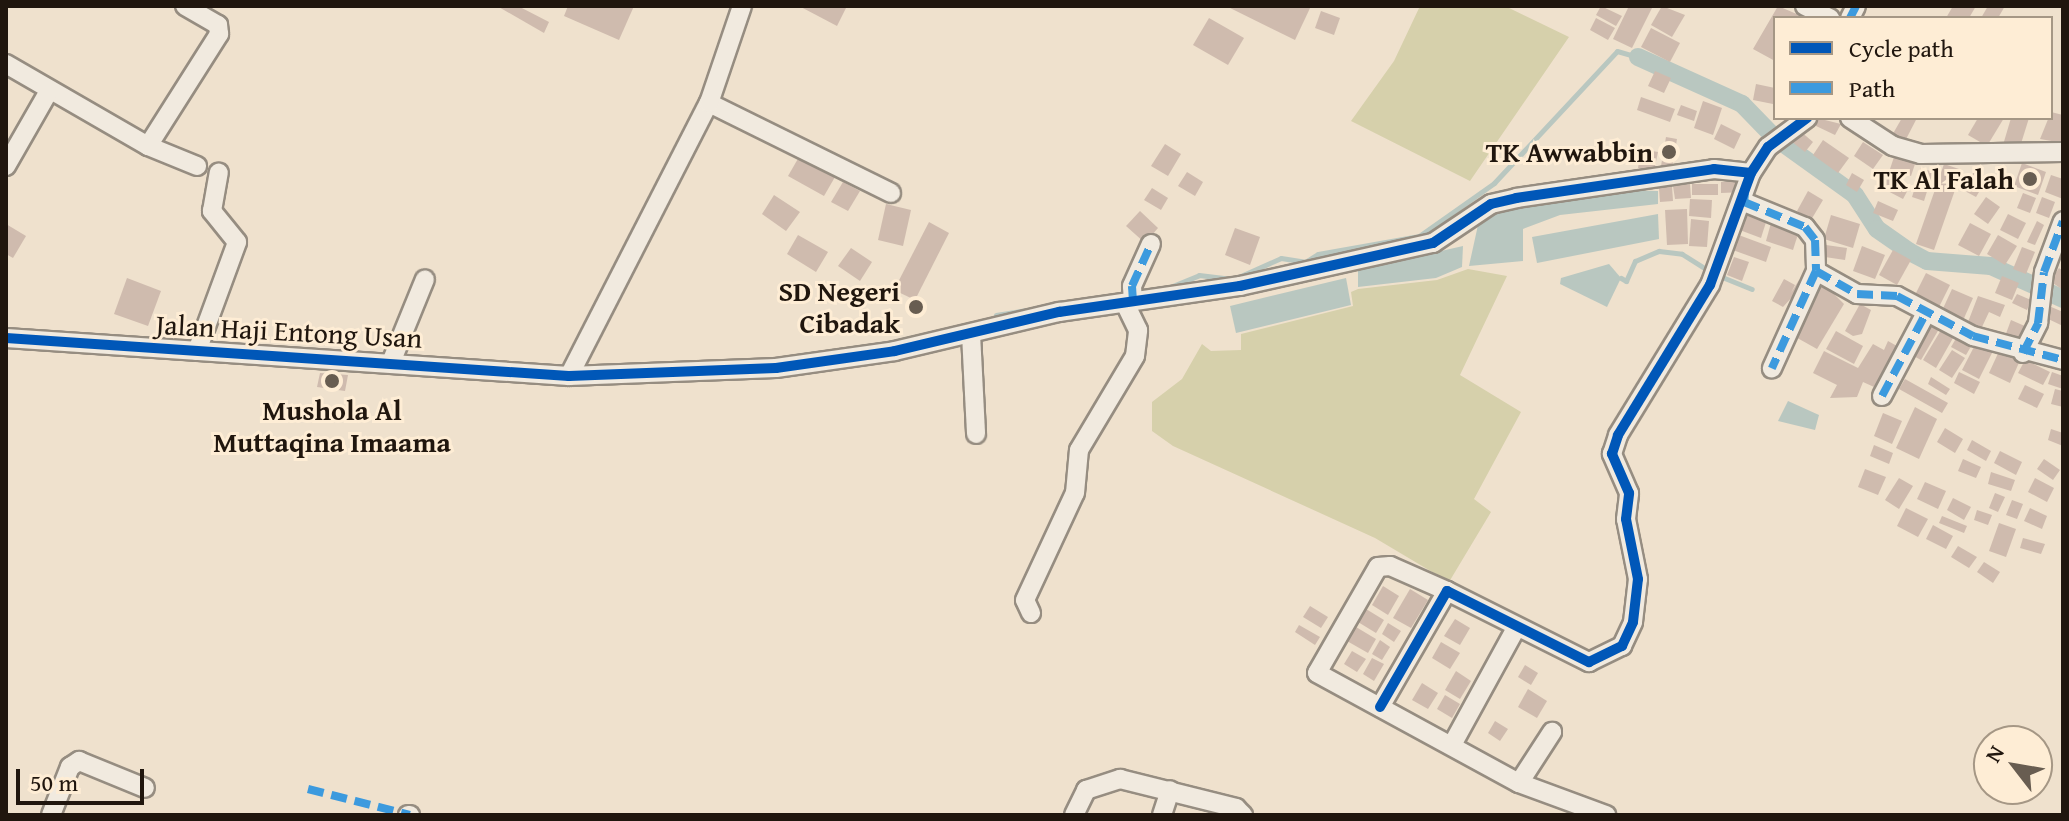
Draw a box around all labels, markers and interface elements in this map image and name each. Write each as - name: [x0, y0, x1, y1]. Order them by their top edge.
- legend: [1773, 16, 2053, 120]
- text: Cycle path: [1849, 31, 1954, 66]
- text: Path: [1849, 71, 1895, 106]
- place label: TK Awwabbin: [1486, 135, 1653, 169]
- marker: TK Awwabbin: [1660, 143, 1678, 161]
- place label: TK Al Falah: [1874, 162, 2014, 196]
- marker: TK Al Falah: [2021, 170, 2039, 188]
- place label: SD Negeri Cibadak: [778, 274, 900, 340]
- marker: SD Negeri Cibadak: [907, 298, 925, 316]
- street label: Jalan Haji Entong Usan: [155, 307, 423, 355]
- marker: Mushola Al Muttaqina Imaama: [323, 372, 341, 390]
- place label: Mushola Al Muttaqina Imaama: [213, 393, 451, 459]
- north arrow: [1973, 725, 2053, 805]
- text: N: [1977, 739, 2012, 768]
- scale bar: [20, 753, 148, 803]
- text: 50 m: [30, 765, 78, 800]

